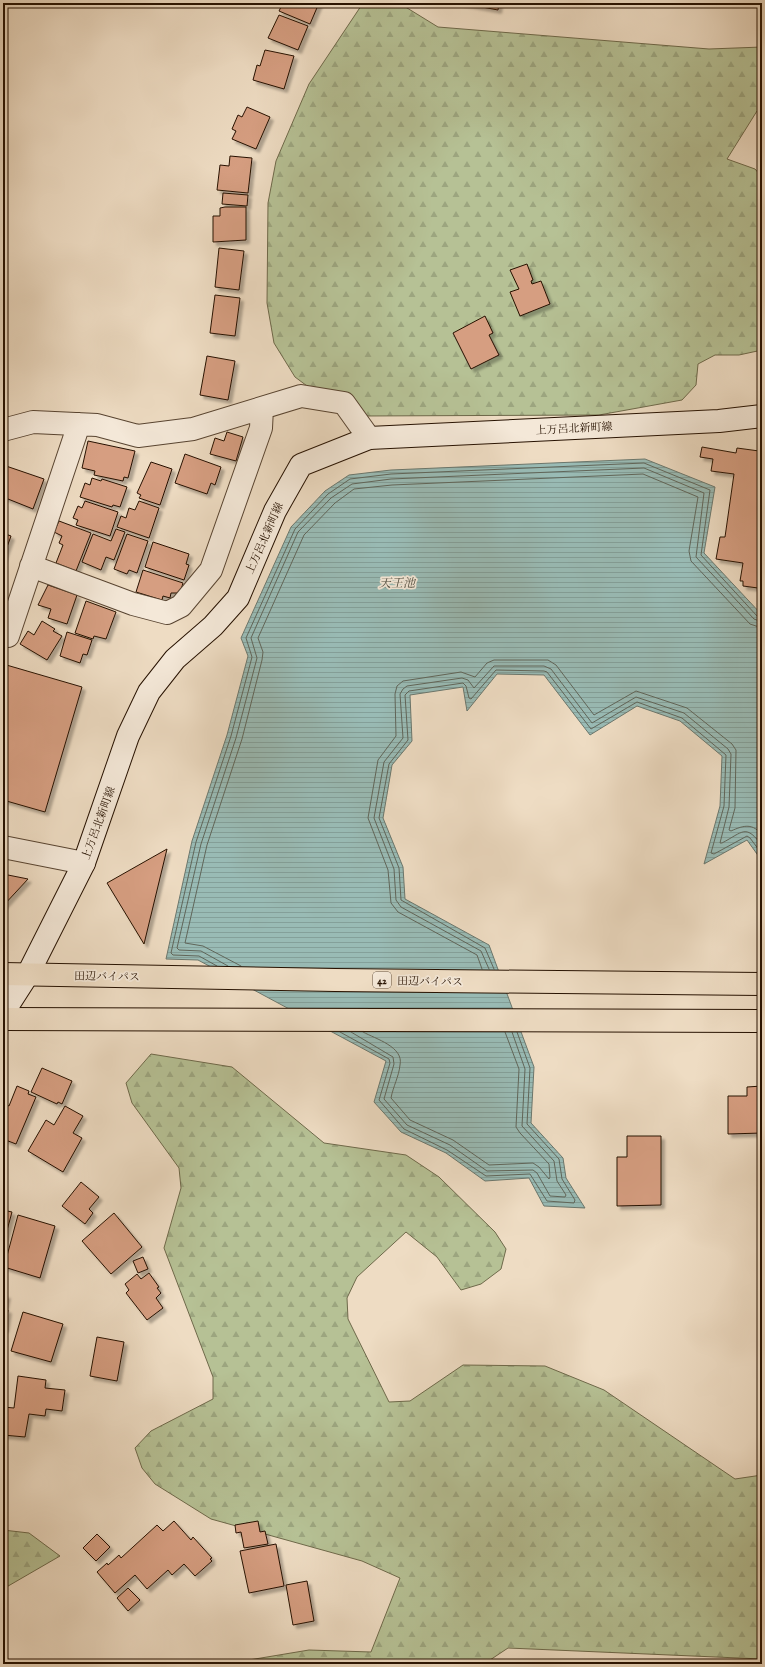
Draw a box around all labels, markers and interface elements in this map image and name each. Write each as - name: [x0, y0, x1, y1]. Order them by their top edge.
- street label: 上万呂北新町線: [535, 420, 613, 438]
- street label: 上万呂北新町線: [243, 500, 287, 576]
- water label: 天王池: [379, 576, 417, 591]
- street label: 上万呂北新町線: [79, 785, 119, 862]
- street label: 田辺バイパス: [74, 969, 140, 985]
- road number: 42: [373, 972, 391, 988]
- street label: 田辺バイパス: [397, 974, 463, 990]

